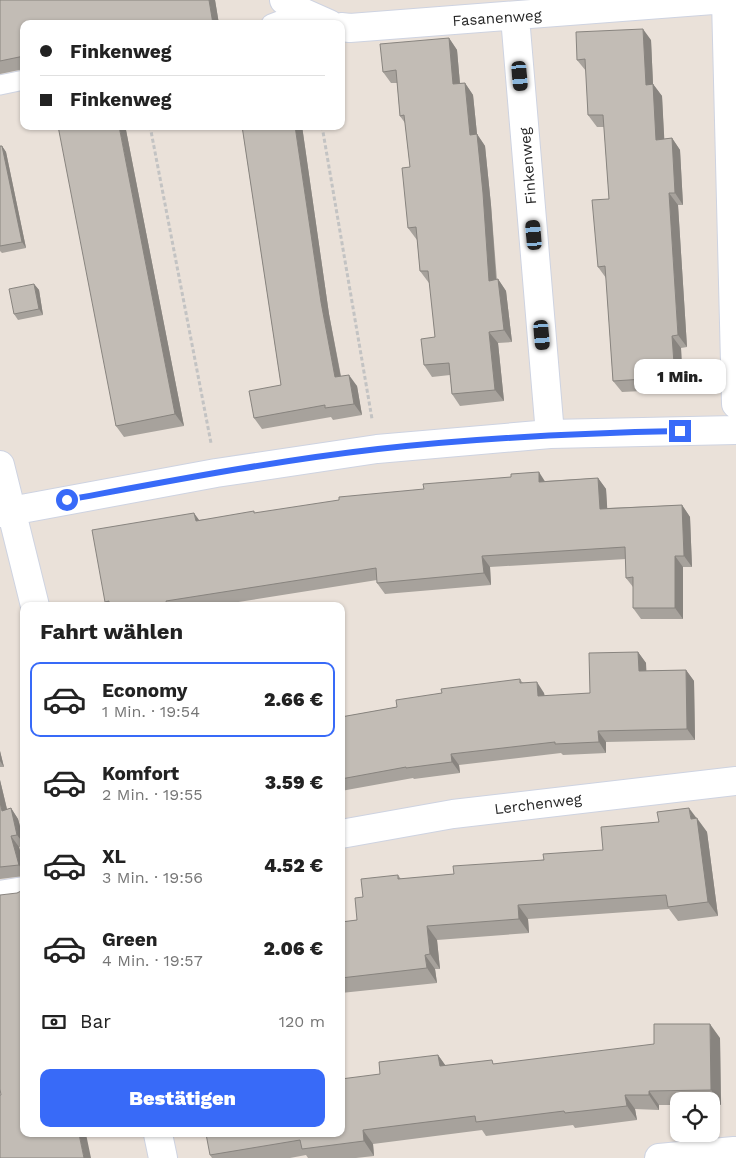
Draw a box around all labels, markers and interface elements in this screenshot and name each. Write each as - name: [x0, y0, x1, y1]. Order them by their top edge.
- street label: Fasanenweg: [452, 6, 542, 30]
- text: Finkenweg: [70, 40, 171, 63]
- car: [511, 60, 528, 92]
- text: Finkenweg: [70, 88, 171, 111]
- street label: Finkenweg: [516, 127, 540, 205]
- car: [525, 219, 542, 251]
- car: [533, 319, 550, 351]
- callout: 1 Min.: [634, 358, 726, 394]
- text: 1 Min.: [657, 367, 703, 386]
- route end: [669, 420, 691, 442]
- route start: [56, 489, 78, 511]
- text: Fahrt wählen: [40, 619, 183, 644]
- icon: car: [42, 677, 87, 722]
- text: Economy: [102, 679, 187, 702]
- text: 2.66 €: [264, 688, 323, 711]
- text: 1 Min. · 19:54: [102, 702, 200, 721]
- icon: car: [42, 760, 87, 805]
- text: Komfort: [102, 762, 179, 785]
- text: 3.59 €: [265, 771, 323, 794]
- text: 2 Min. · 19:55: [102, 785, 203, 804]
- street label: Lerchenweg: [493, 790, 583, 818]
- icon: car: [42, 843, 87, 888]
- text: XL: [102, 845, 126, 868]
- text: 4.52 €: [264, 854, 323, 877]
- text: 3 Min. · 19:56: [102, 868, 203, 887]
- icon: car: [42, 926, 87, 971]
- text: Green: [102, 928, 158, 951]
- text: 2.06 €: [263, 937, 323, 960]
- text: 4 Min. · 19:57: [102, 951, 203, 970]
- icon: cash: [40, 1008, 68, 1036]
- text: Bar: [80, 1010, 111, 1033]
- text: 120 m: [279, 1012, 325, 1031]
- button: Bestätigen: [40, 1069, 325, 1127]
- map controls: [670, 1092, 720, 1142]
- button: locate: [670, 1092, 720, 1142]

